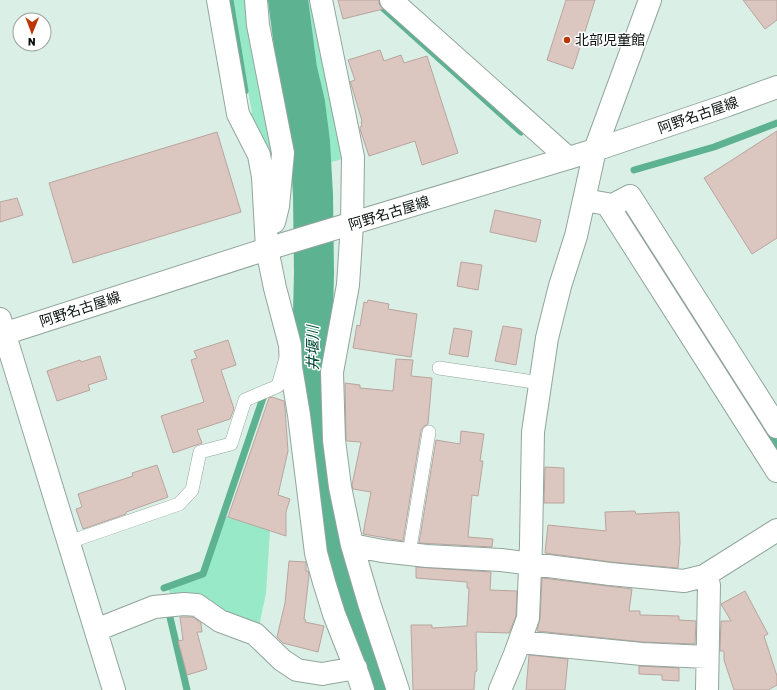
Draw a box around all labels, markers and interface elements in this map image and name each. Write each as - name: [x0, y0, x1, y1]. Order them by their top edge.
- north arrow: [12, 12, 52, 52]
- place label: 北部児童館: [575, 32, 645, 49]
- text: N: [28, 35, 36, 48]
- marker: 北部児童館: [562, 35, 572, 45]
- street label: 阿野名古屋線: [656, 94, 741, 137]
- street label: 阿野名古屋線: [346, 193, 432, 234]
- street label: 阿野名古屋線: [38, 288, 123, 331]
- water label: 井堰川: [304, 324, 322, 371]

